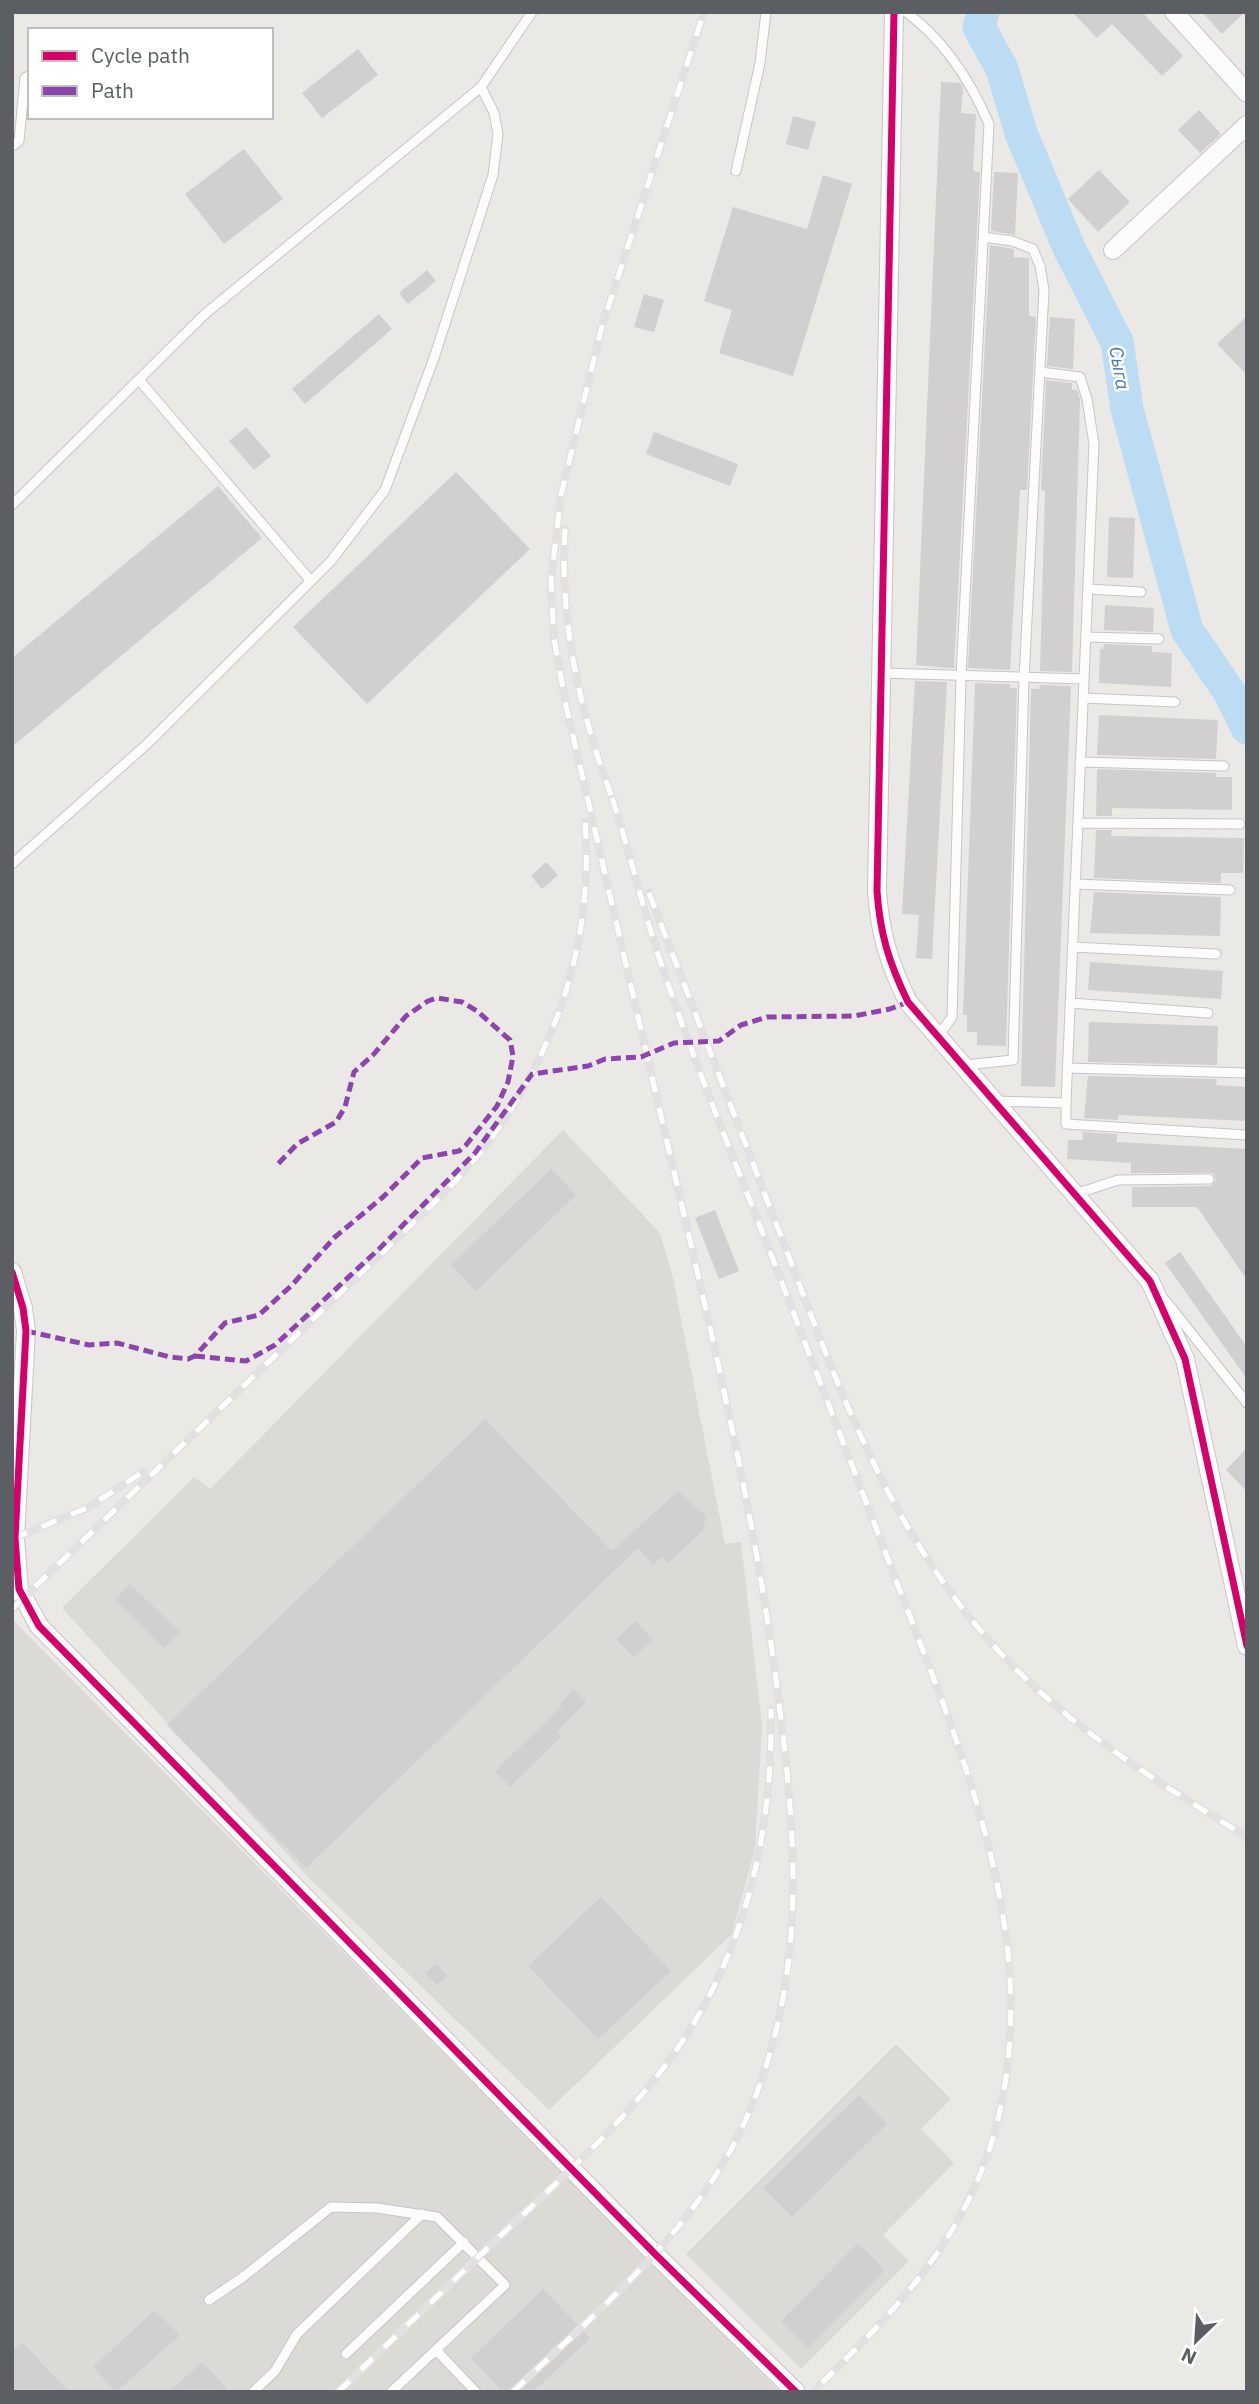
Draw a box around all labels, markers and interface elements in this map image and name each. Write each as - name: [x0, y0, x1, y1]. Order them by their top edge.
- legend: [28, 28, 273, 119]
- text: Cycle path: [91, 41, 190, 69]
- text: Path: [91, 76, 134, 104]
- water label: Сыга: [1104, 344, 1136, 392]
- north arrow: [1161, 2306, 1231, 2376]
- text: N: [1178, 2343, 1200, 2370]

